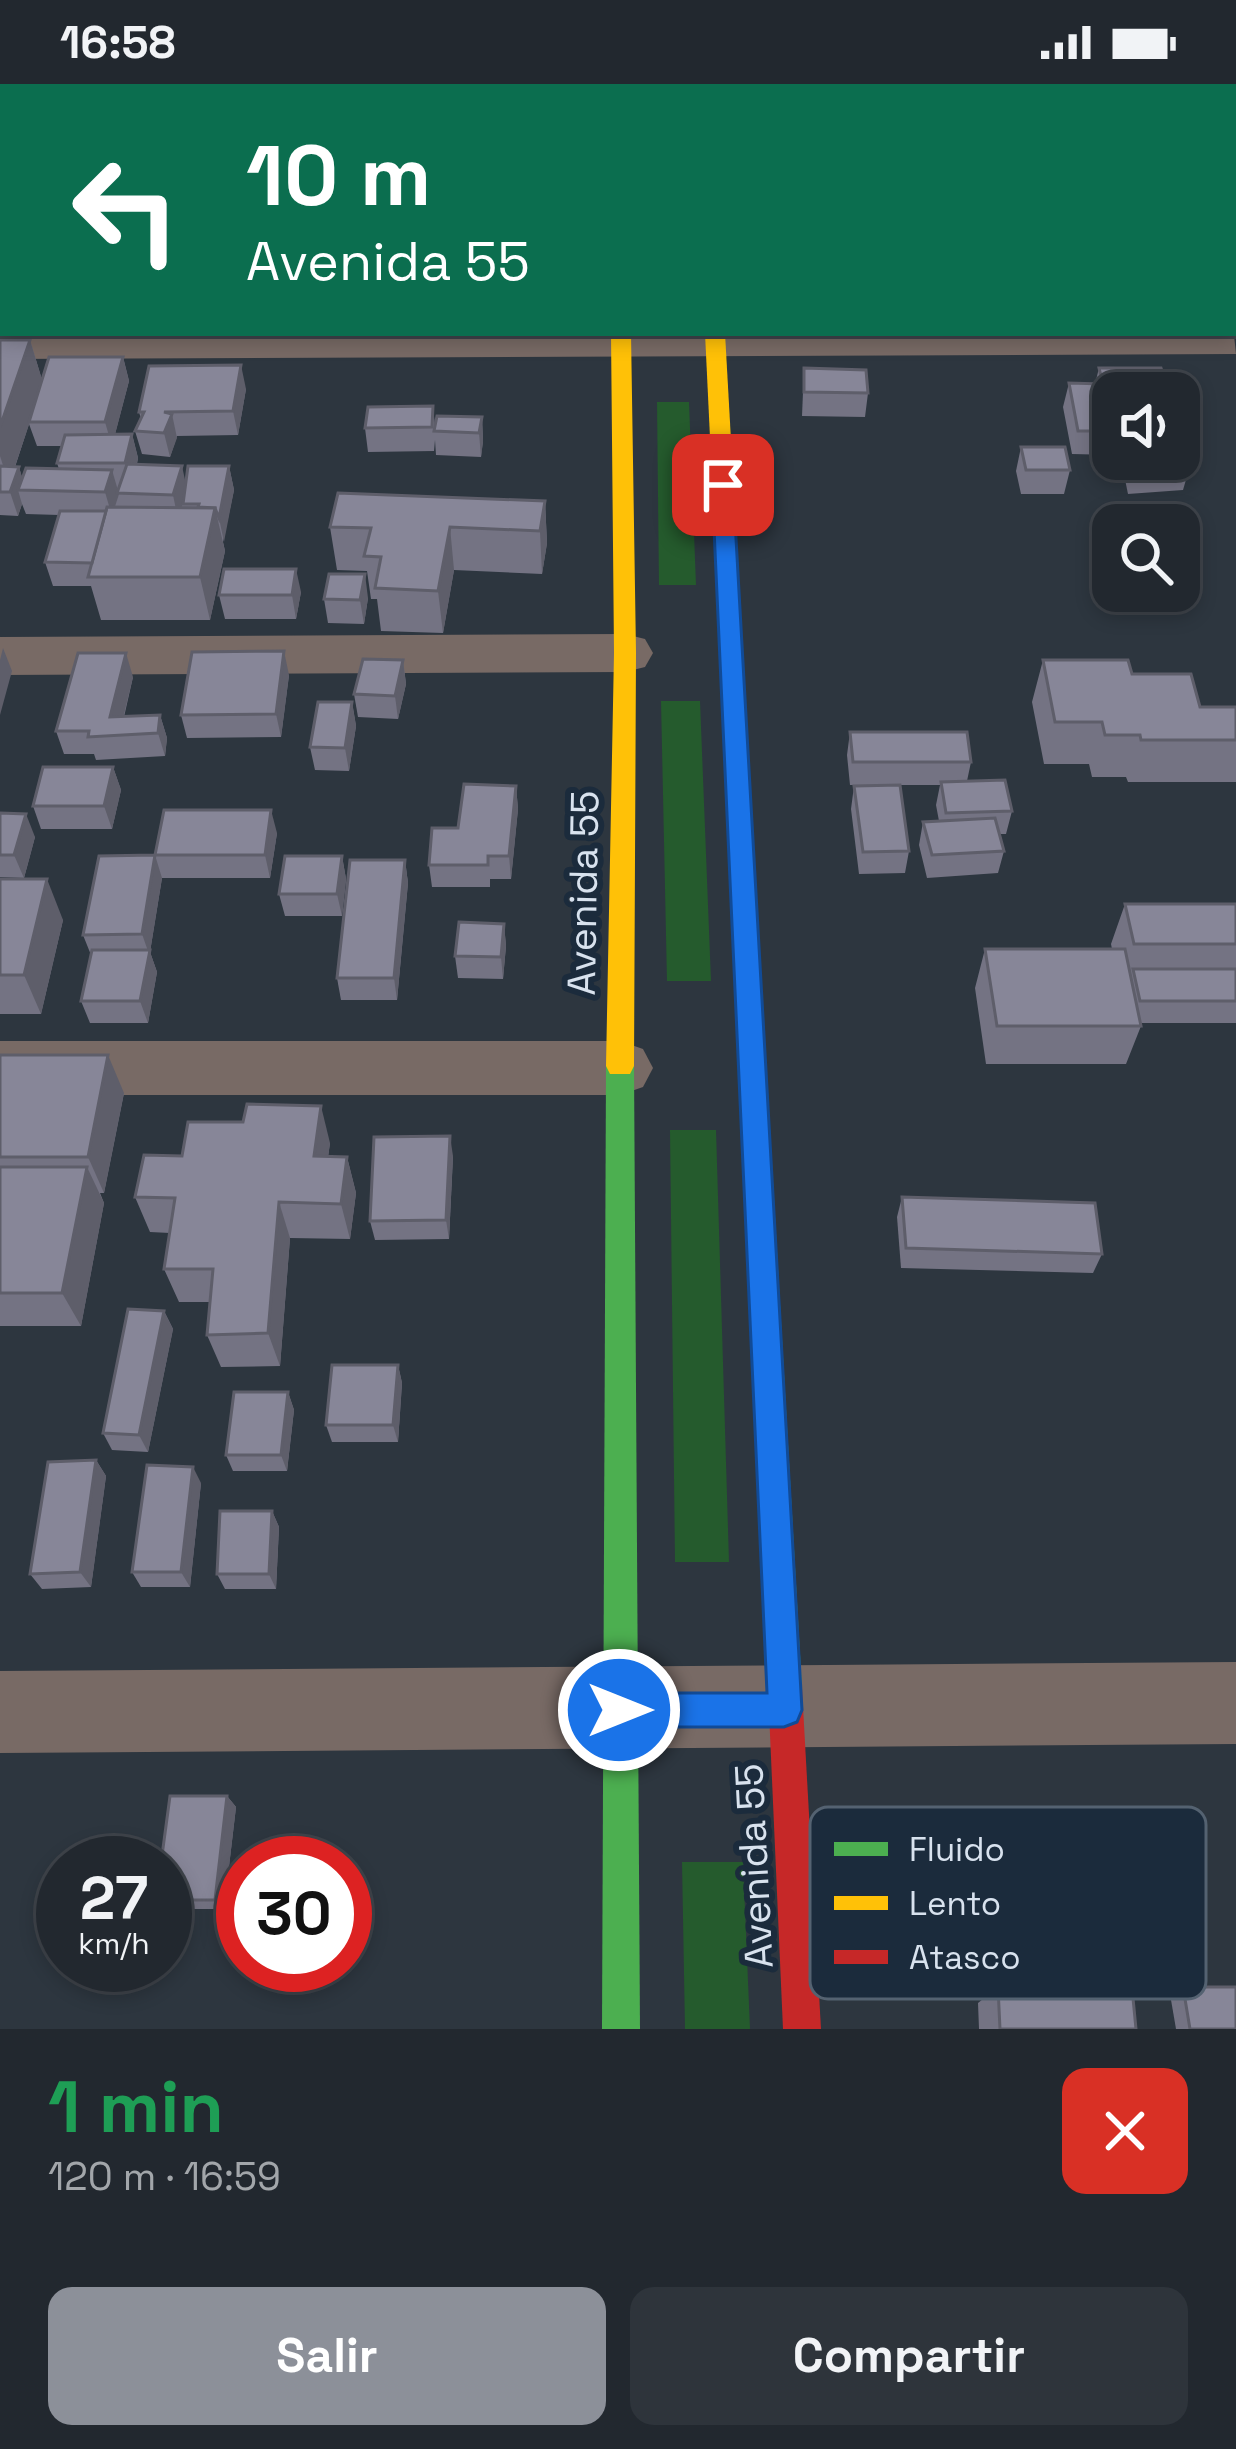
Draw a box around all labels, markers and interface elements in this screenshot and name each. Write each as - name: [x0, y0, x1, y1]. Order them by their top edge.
- text: 16:58: [60, 14, 176, 71]
- text: 10 m: [246, 122, 431, 230]
- icon: left: [48, 132, 204, 288]
- text: Avenida 55: [246, 227, 530, 296]
- map controls: [1092, 372, 1200, 612]
- button: sound: [1092, 372, 1200, 480]
- pin: [672, 434, 774, 536]
- icon: arrive: [690, 452, 756, 518]
- button: search: [1092, 504, 1200, 612]
- street label: Avenida 55: [557, 790, 609, 996]
- position arrow: [556, 1647, 682, 1773]
- street label: Avenida 55: [724, 1762, 784, 1970]
- legend: [810, 1807, 1206, 1999]
- text: Fluido: [909, 1829, 1005, 1871]
- speed limit sign: 30: [216, 1836, 372, 1992]
- text: 27: [80, 1860, 148, 1937]
- text: Lento: [909, 1883, 1001, 1925]
- text: km/h: [78, 1924, 150, 1963]
- text: Atasco: [909, 1937, 1021, 1979]
- text: 1 min: [48, 2061, 224, 2153]
- button: close: [1062, 2068, 1188, 2194]
- text: 120 m · 16:59: [48, 2152, 281, 2201]
- button: Salir: [48, 2287, 606, 2425]
- button: Compartir: [630, 2287, 1188, 2425]

